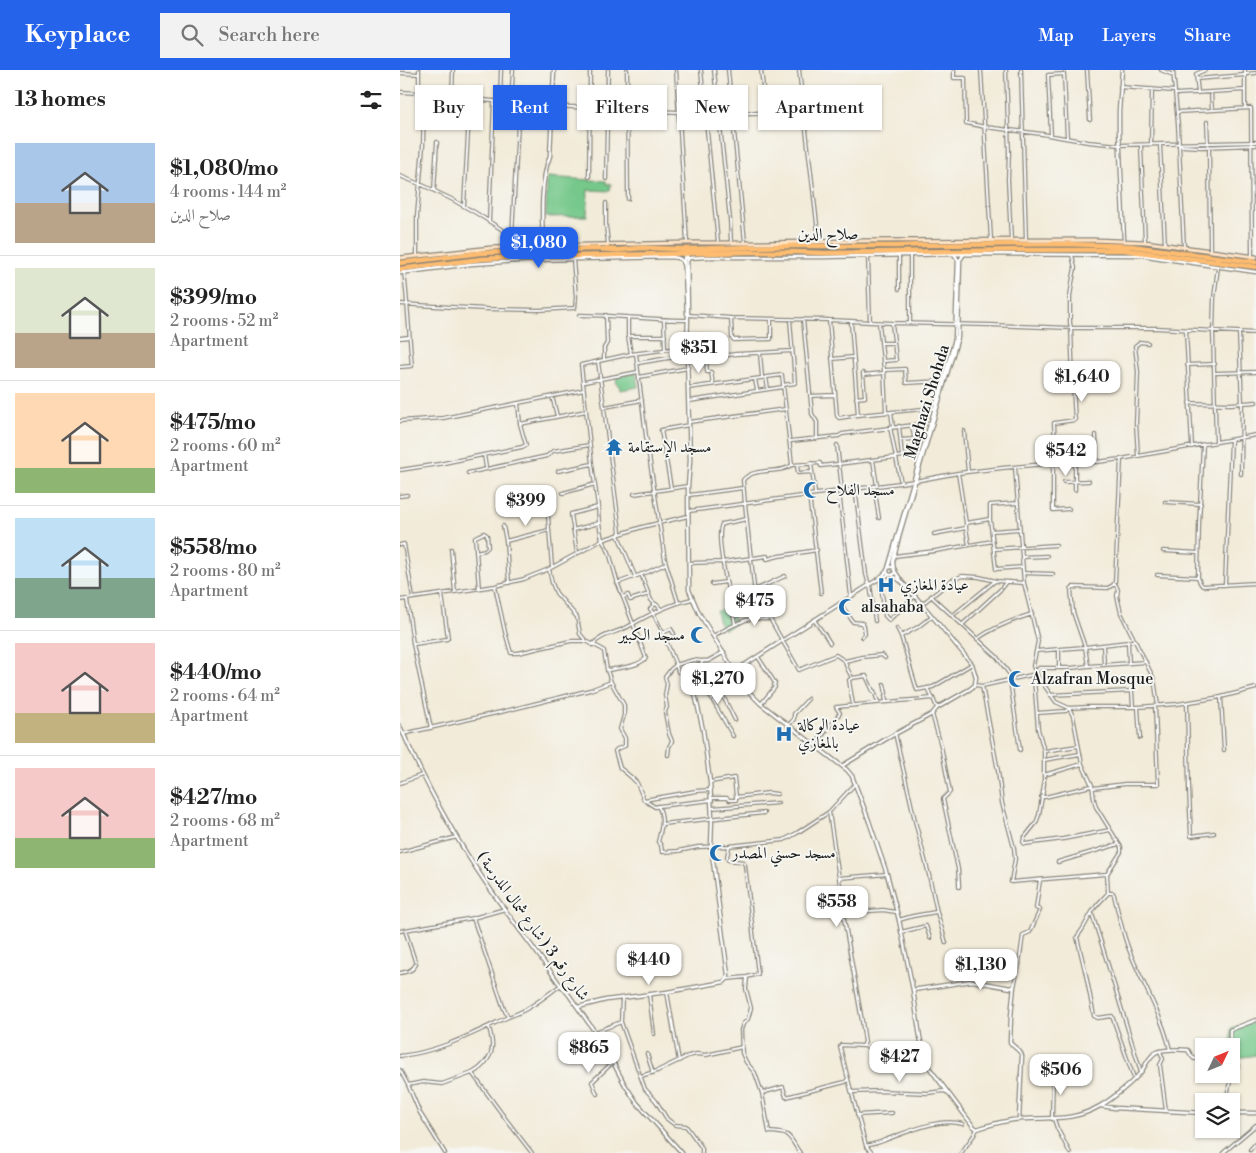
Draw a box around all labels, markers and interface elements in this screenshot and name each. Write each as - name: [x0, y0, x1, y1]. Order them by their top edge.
- search box: [160, 13, 510, 58]
- text: Keyplace: [25, 20, 130, 50]
- icon: search: [178, 21, 206, 49]
- text: Search here: [218, 23, 320, 47]
- text: Map: [1039, 24, 1074, 47]
- text: Layers: [1102, 24, 1156, 47]
- text: Share: [1184, 24, 1231, 47]
- chip: Buy: [415, 85, 483, 130]
- chip: Rent: [493, 85, 567, 130]
- chip: Filters: [577, 85, 667, 130]
- chip: New: [677, 85, 748, 130]
- chip: Apartment: [758, 85, 882, 130]
- icon: filters: [357, 86, 385, 114]
- text: 13 homes: [15, 87, 106, 113]
- text: $1,080/mo: [170, 156, 279, 182]
- icon: home: [55, 163, 115, 223]
- text: 4 rooms · 144 m²: [170, 182, 286, 202]
- text: صلاح الدين: [170, 205, 231, 225]
- street label: صلاح الدين: [798, 224, 858, 248]
- pin: $1,080: [498, 226, 580, 269]
- text: $1,080: [511, 233, 567, 253]
- text: $399/mo: [170, 285, 257, 311]
- icon: home: [55, 288, 115, 348]
- text: 2 rooms · 52 m²: [170, 311, 278, 331]
- text: Apartment: [170, 331, 249, 351]
- pin: $351: [669, 332, 729, 374]
- text: $351: [681, 338, 717, 358]
- street label: Maghazi Shohda: [900, 341, 954, 462]
- pin: $1,640: [1041, 360, 1123, 403]
- text: $1,640: [1054, 367, 1110, 387]
- text: $475/mo: [170, 410, 256, 436]
- icon: home: [55, 413, 115, 473]
- pin: $542: [1036, 434, 1096, 477]
- text: 2 rooms · 60 m²: [170, 436, 281, 456]
- temple icon: مسجد الإستقامة: [604, 437, 624, 457]
- place label: مسجد الإستقامة: [628, 437, 711, 458]
- text: $542: [1046, 441, 1086, 461]
- text: Apartment: [170, 456, 249, 476]
- mosque icon: مسجد الفلاح: [802, 480, 822, 500]
- place label: مسجد الفلاح: [826, 480, 895, 504]
- pin: $399: [496, 484, 556, 527]
- text: $399: [506, 491, 546, 511]
- text: $558/mo: [170, 535, 257, 561]
- icon: home: [55, 538, 115, 598]
- text: 2 rooms · 80 m²: [170, 561, 281, 581]
- hospital icon: عيادة المغازي: [876, 575, 896, 595]
- place label: عيادة المغازي: [900, 575, 969, 597]
- text: Apartment: [170, 581, 249, 601]
- pin: $475: [725, 584, 785, 627]
- text: $475: [736, 591, 774, 611]
- mosque icon: alsahaba: [837, 597, 857, 617]
- place label: alsahaba: [861, 597, 925, 617]
- place label: مسجد الكبير: [617, 625, 685, 645]
- mosque icon: مسجد الكبير: [689, 625, 709, 645]
- text: $440/mo: [170, 660, 262, 686]
- pin: $1,270: [677, 662, 759, 705]
- icon: home: [55, 663, 115, 723]
- text: $1,270: [692, 669, 744, 689]
- mosque icon: Alzafran Mosque: [1007, 669, 1027, 689]
- place label: Alzafran Mosque: [1030, 669, 1153, 689]
- text: 2 rooms · 64 m²: [170, 686, 280, 706]
- text: Apartment: [170, 706, 249, 726]
- place label: عيادة الوكالة بالمغازي: [797, 715, 860, 755]
- hospital icon: عيادة الوكالة بالمغازي: [774, 724, 794, 744]
- text: $427/mo: [170, 785, 257, 811]
- icon: home: [55, 788, 115, 848]
- text: 2 rooms · 68 m²: [170, 811, 280, 831]
- text: Apartment: [170, 831, 249, 851]
- mosque icon: مسجد حسني المصدر: [708, 843, 728, 863]
- place label: مسجد حسني المصدر: [730, 843, 836, 868]
- street label: شارع رقم 3 ( شارع شمال المدرسة ): [468, 848, 594, 1007]
- pin: $558: [807, 886, 867, 928]
- text: $558: [817, 892, 857, 912]
- pin: $440: [619, 944, 679, 986]
- pin: $1,130: [940, 948, 1022, 991]
- text: $440: [628, 950, 670, 970]
- text: $1,130: [955, 955, 1007, 975]
- pin: $865: [559, 1032, 619, 1074]
- text: $865: [569, 1038, 609, 1058]
- north arrow: [1195, 1038, 1240, 1082]
- map controls: [1195, 1038, 1240, 1138]
- pin: $427: [870, 1040, 930, 1083]
- text: $427: [880, 1047, 920, 1067]
- pin: $506: [1031, 1054, 1091, 1096]
- text: $506: [1040, 1060, 1082, 1080]
- button: layers: [1195, 1093, 1240, 1138]

